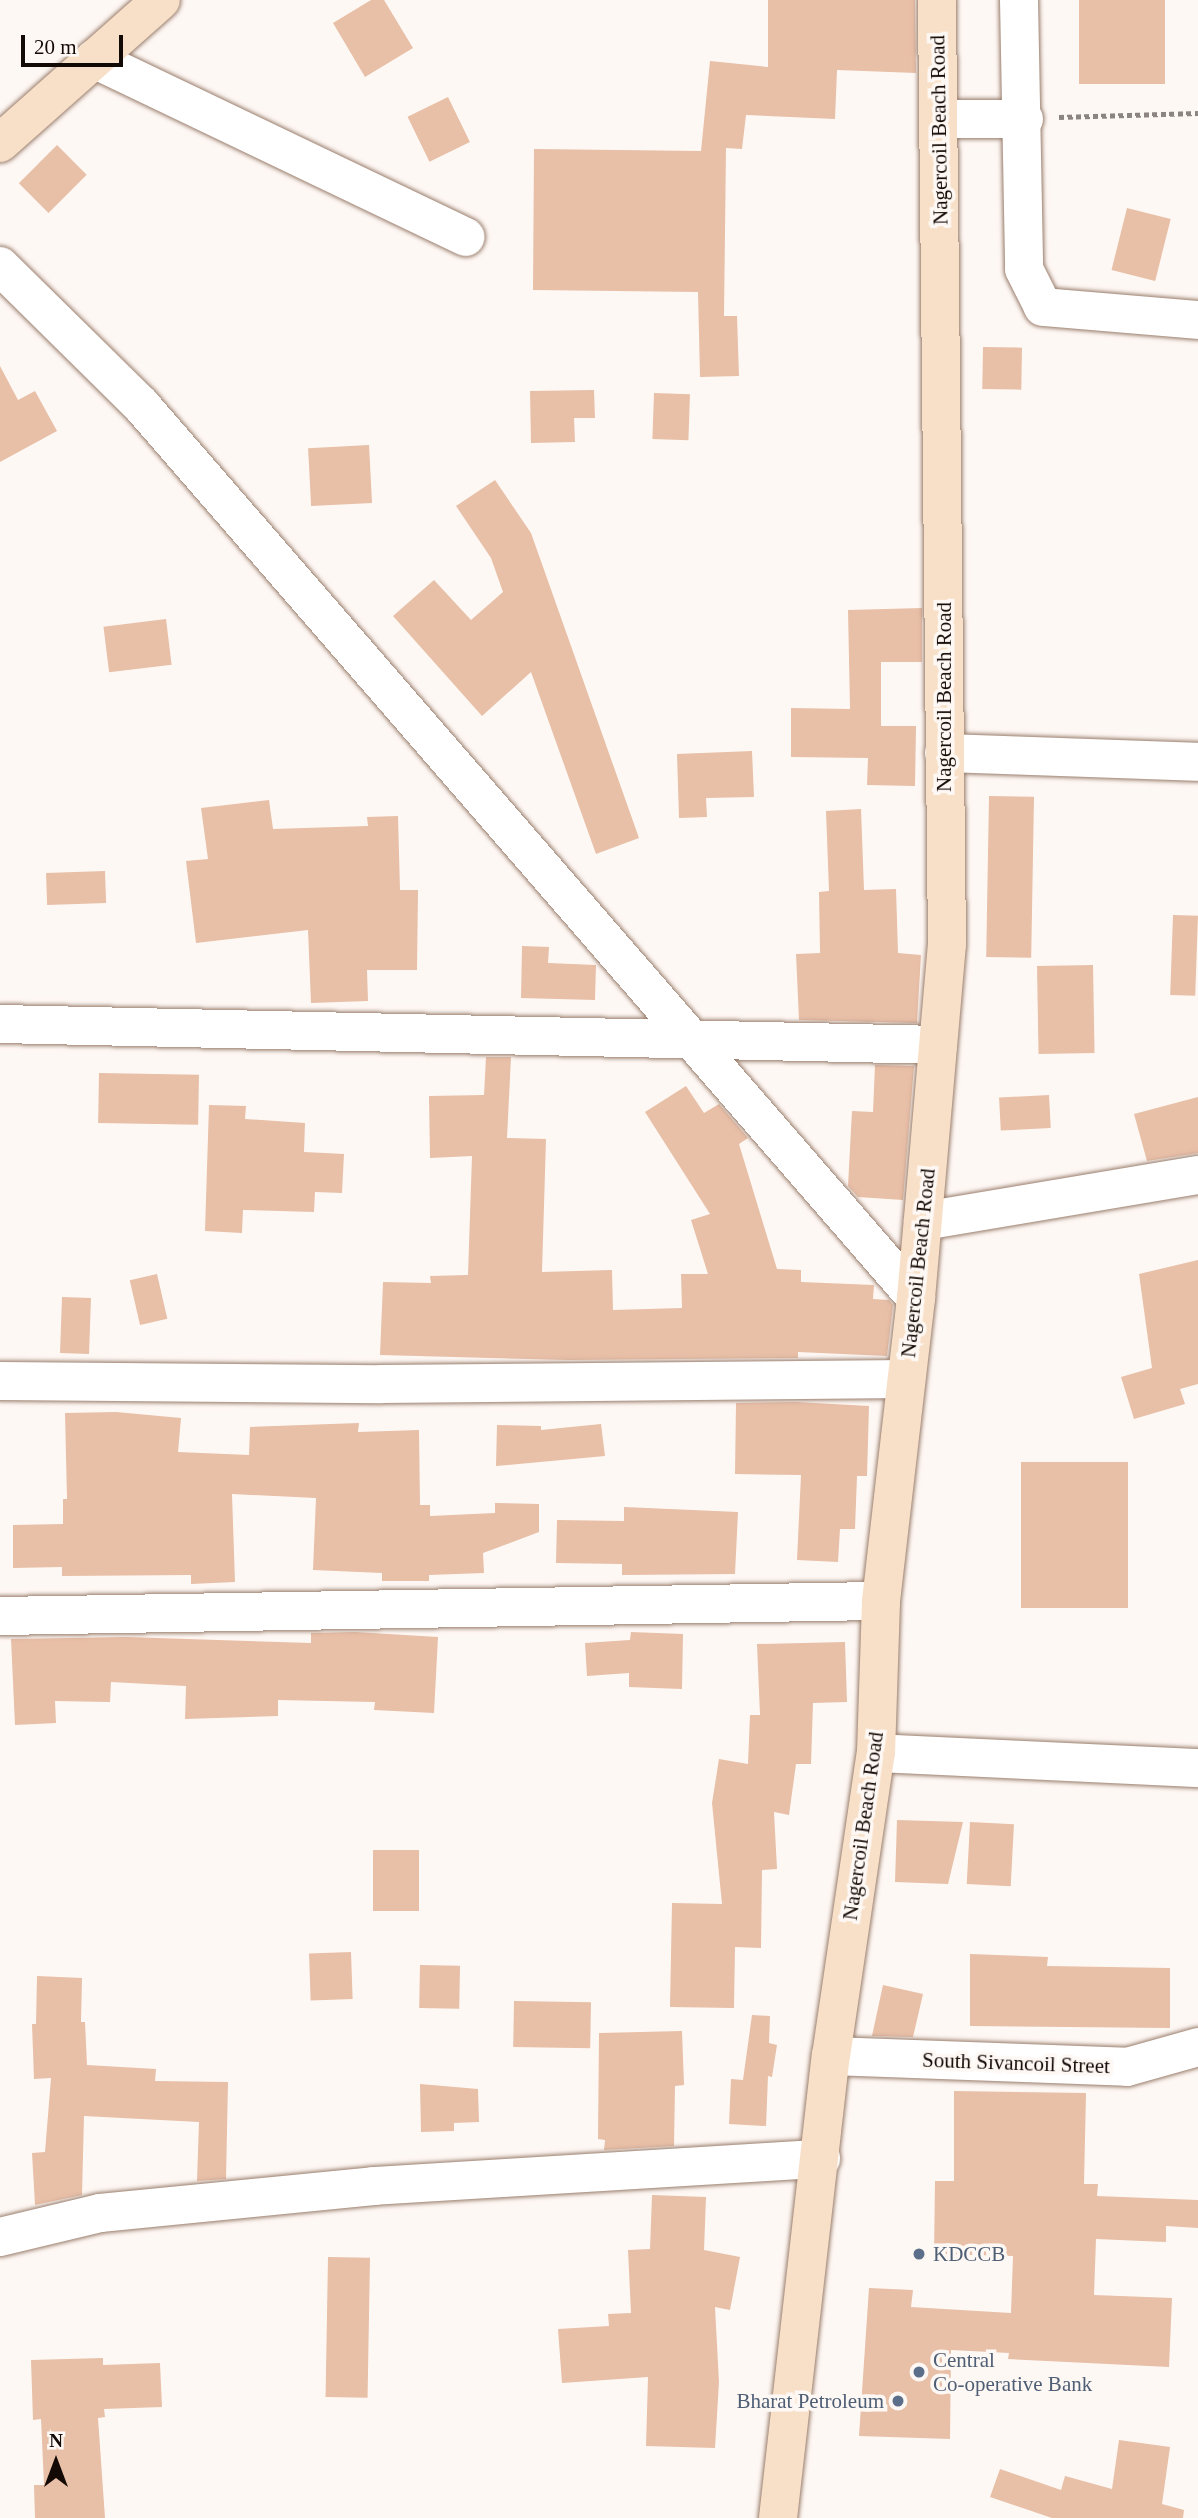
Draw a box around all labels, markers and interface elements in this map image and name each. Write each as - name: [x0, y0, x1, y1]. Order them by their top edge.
- scale bar: [24, 21, 126, 65]
- text: 20 m: [34, 35, 77, 59]
- street label: Nagercoil Beach Road: [925, 35, 953, 225]
- street label: Nagercoil Beach Road: [931, 602, 957, 792]
- street label: Nagercoil Beach Road: [896, 1167, 940, 1359]
- street label: Nagercoil Beach Road: [837, 1730, 889, 1922]
- street label: South Sivancoil Street: [922, 2047, 1110, 2079]
- place label: KDCCB: [933, 2241, 1005, 2267]
- marker: KDCCB: [911, 2246, 927, 2262]
- place label: Central Co-operative Bank: [933, 2347, 1092, 2397]
- marker: Central Co-operative Bank: [911, 2364, 927, 2380]
- place label: Bharat Petroleum: [736, 2388, 884, 2414]
- marker: Bharat Petroleum: [890, 2393, 906, 2409]
- north arrow: [21, 2427, 91, 2497]
- text: N: [49, 2430, 63, 2451]

